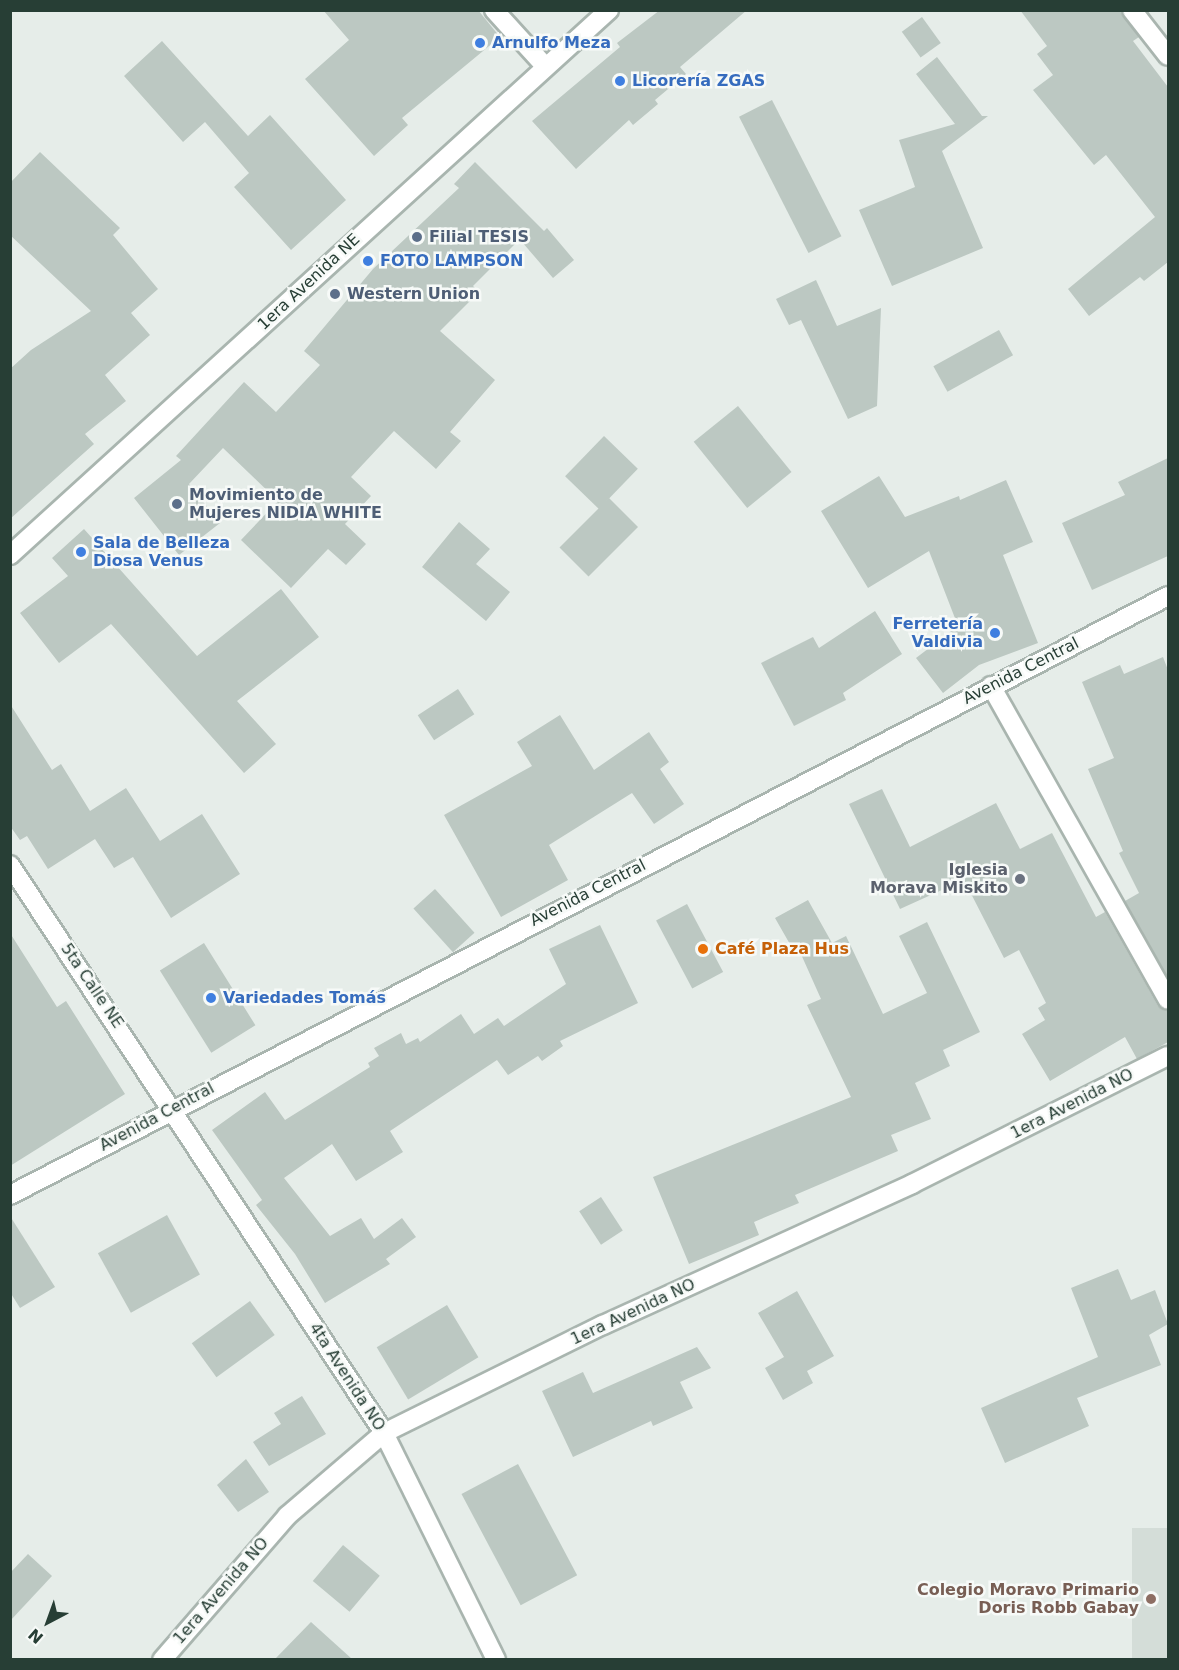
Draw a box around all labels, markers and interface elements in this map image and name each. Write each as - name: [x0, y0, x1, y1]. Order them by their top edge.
- place label: Arnulfo Meza: [492, 33, 611, 53]
- marker: Arnulfo Meza: [473, 36, 487, 50]
- place label: Licorería ZGAS: [632, 71, 765, 91]
- marker: Licorería ZGAS: [613, 74, 627, 88]
- place label: Filial TESIS: [429, 227, 529, 247]
- street label: 1era Avenida NE: [254, 230, 364, 334]
- marker: Filial TESIS: [410, 230, 424, 244]
- place label: FOTO LAMPSON: [380, 251, 523, 271]
- marker: FOTO LAMPSON: [361, 254, 375, 268]
- place label: Western Union: [347, 284, 480, 304]
- marker: Western Union: [328, 287, 342, 301]
- place label: Movimiento de Mujeres NIDIA WHITE: [189, 485, 382, 523]
- marker: Movimiento de Mujeres NIDIA WHITE: [170, 497, 184, 511]
- place label: Sala de Belleza Diosa Venus: [93, 533, 230, 571]
- marker: Sala de Belleza Diosa Venus: [74, 545, 88, 559]
- place label: Ferretería Valdivia: [893, 614, 983, 652]
- marker: Ferretería Valdivia: [988, 626, 1002, 640]
- street label: Avenida Central: [960, 634, 1082, 708]
- street label: Avenida Central: [527, 856, 649, 930]
- place label: Iglesia Morava Miskito: [870, 860, 1008, 898]
- marker: Iglesia Morava Miskito: [1013, 872, 1027, 886]
- place label: Café Plaza Hus: [715, 939, 849, 959]
- street label: 5ta Calle NE: [57, 940, 127, 1032]
- marker: Café Plaza Hus: [696, 942, 710, 956]
- place label: Variedades Tomás: [223, 988, 386, 1008]
- marker: Variedades Tomás: [204, 991, 218, 1005]
- street label: 1era Avenida NO: [1007, 1065, 1137, 1143]
- street label: Avenida Central: [96, 1079, 218, 1155]
- street label: 1era Avenida NO: [568, 1275, 698, 1349]
- street label: 4ta Avenida NO: [305, 1319, 389, 1435]
- street label: 1era Avenida NO: [169, 1534, 273, 1648]
- place label: Colegio Moravo Primario Doris Robb Gabay: [917, 1580, 1139, 1618]
- north arrow: [18, 1592, 78, 1652]
- marker: Colegio Moravo Primario Doris Robb Gabay: [1144, 1592, 1158, 1606]
- text: N: [25, 1624, 47, 1648]

